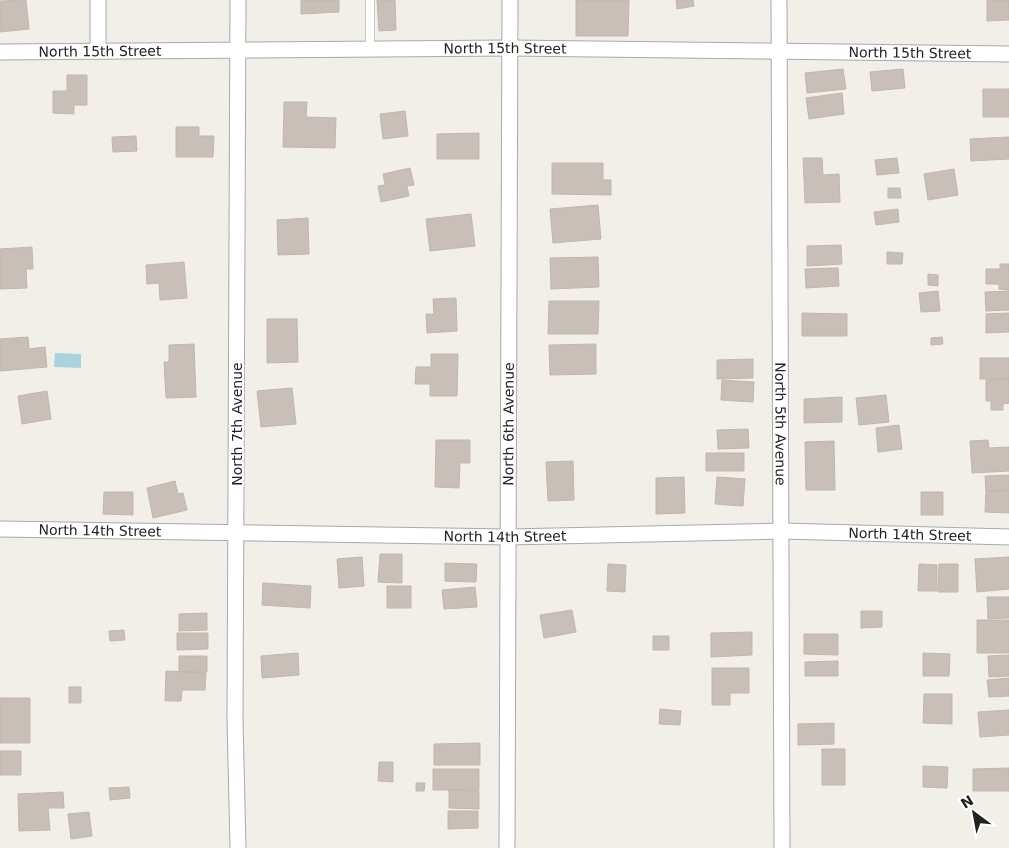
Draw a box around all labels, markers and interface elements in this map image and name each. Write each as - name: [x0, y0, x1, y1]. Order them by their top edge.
- street label: North 15th Street: [443, 40, 567, 57]
- street label: North 15th Street: [38, 43, 162, 60]
- street label: North 15th Street: [848, 44, 972, 62]
- street label: North 7th Avenue: [229, 362, 245, 486]
- street label: North 6th Avenue: [500, 362, 517, 486]
- street label: North 5th Avenue: [772, 362, 789, 486]
- street label: North 14th Street: [38, 522, 162, 540]
- street label: North 14th Street: [848, 525, 972, 544]
- street label: North 14th Street: [443, 528, 567, 545]
- north arrow: [949, 788, 999, 838]
- text: N: [958, 792, 976, 812]

